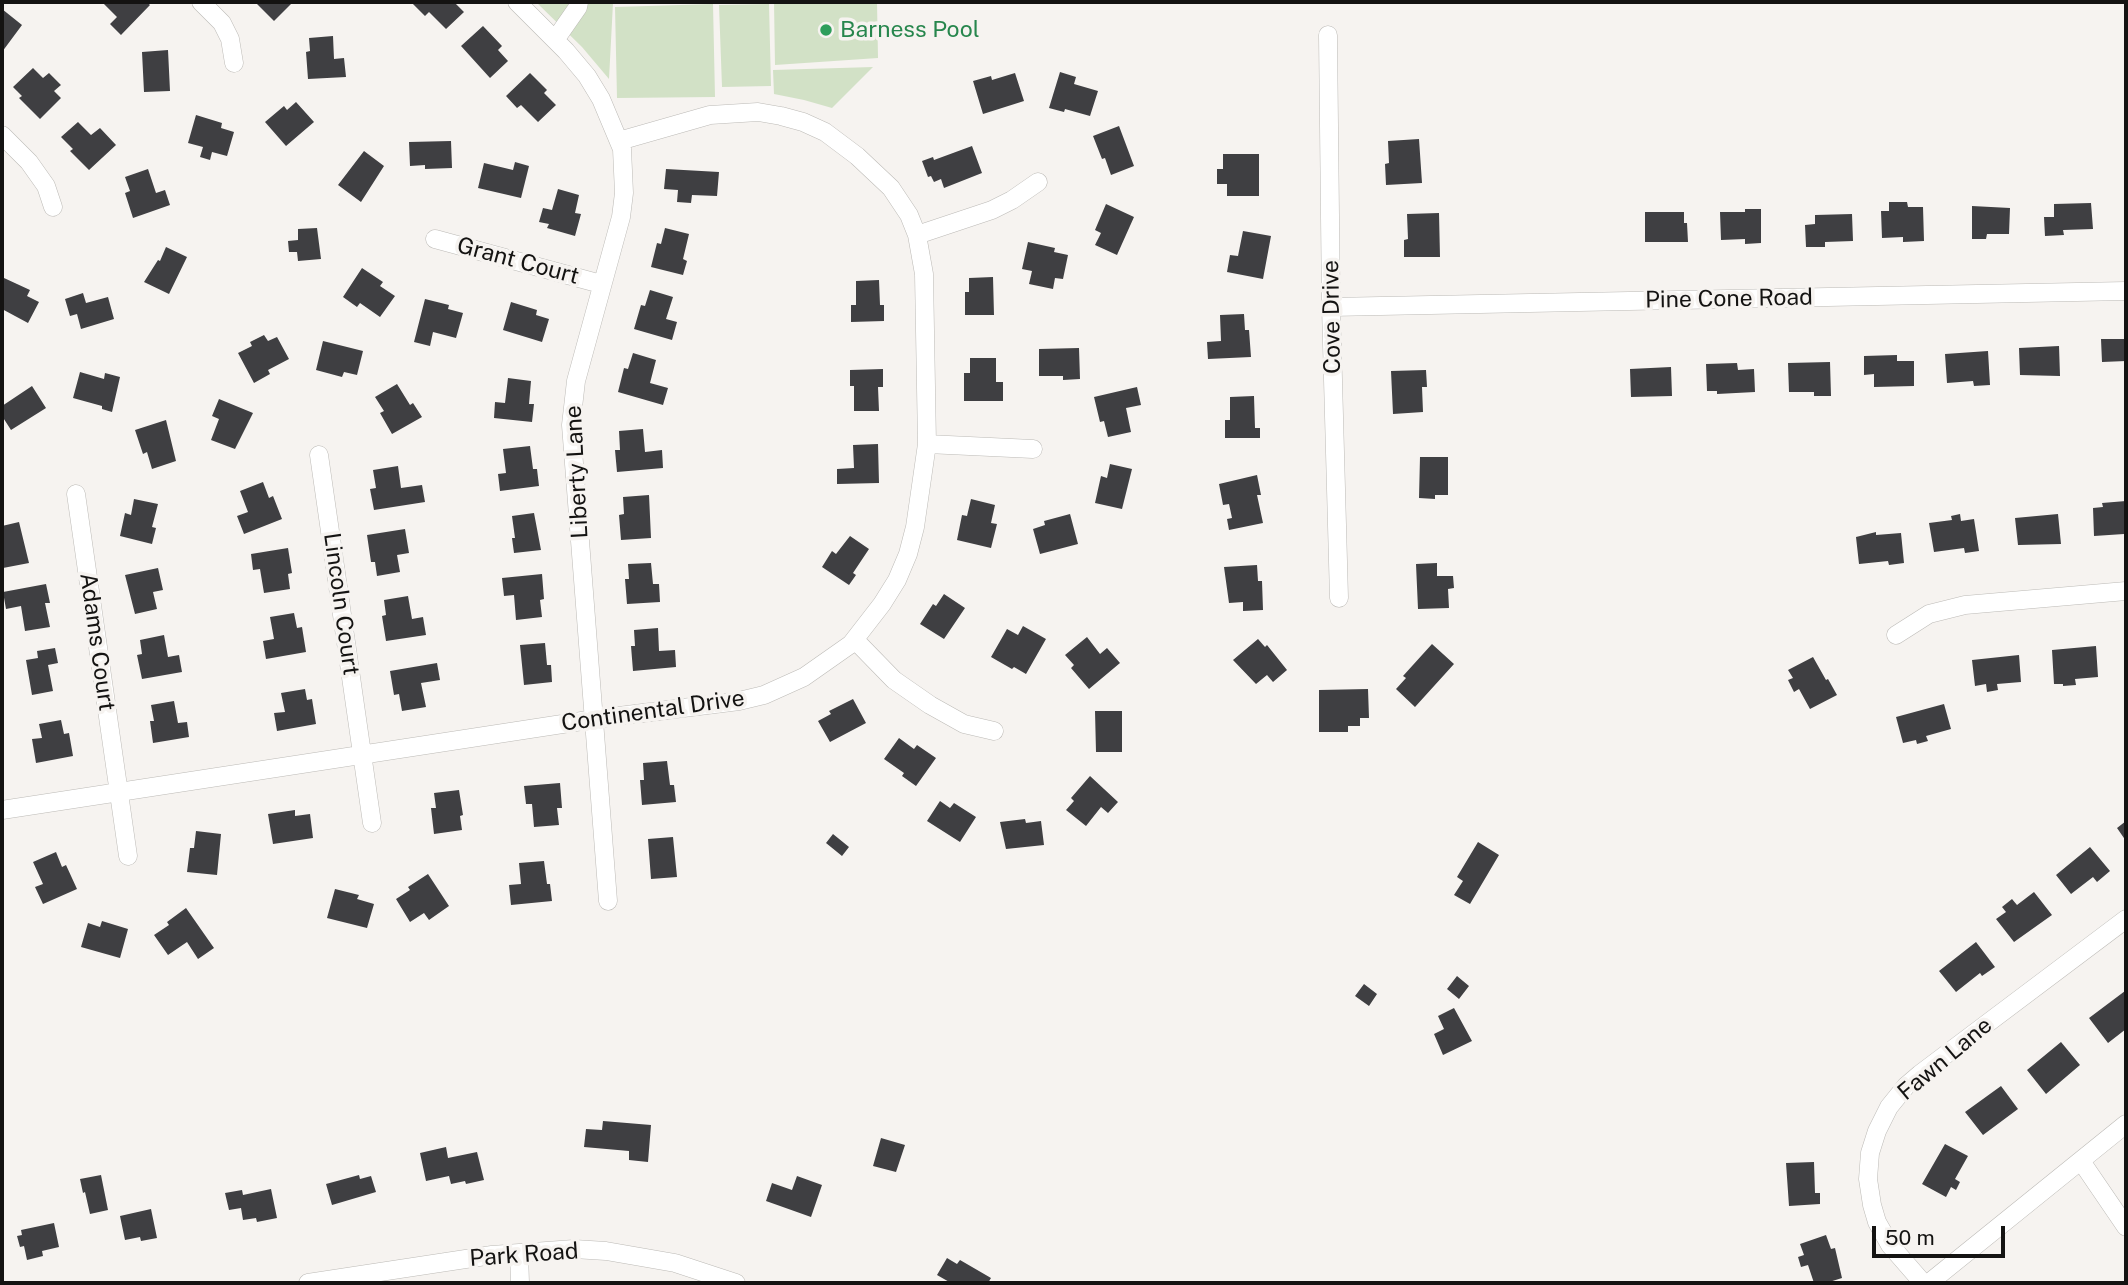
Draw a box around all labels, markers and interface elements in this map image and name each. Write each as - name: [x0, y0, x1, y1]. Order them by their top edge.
- place label: Barness Pool: [840, 16, 980, 44]
- marker: Barness Pool: [818, 22, 834, 38]
- street label: Grant Court: [454, 231, 582, 291]
- street label: Cove Drive: [1317, 260, 1347, 374]
- street label: Pine Cone Road: [1645, 284, 1813, 314]
- street label: Liberty Lane: [560, 405, 594, 539]
- street label: Lincoln Court: [317, 531, 365, 677]
- street label: Adams Court: [74, 571, 120, 713]
- street label: Continental Drive: [560, 684, 746, 738]
- street label: Fawn Lane: [1892, 1012, 1998, 1106]
- scale bar: [1876, 1212, 2009, 1256]
- text: 50 m: [1885, 1225, 1935, 1250]
- street label: Park Road: [469, 1237, 579, 1273]

